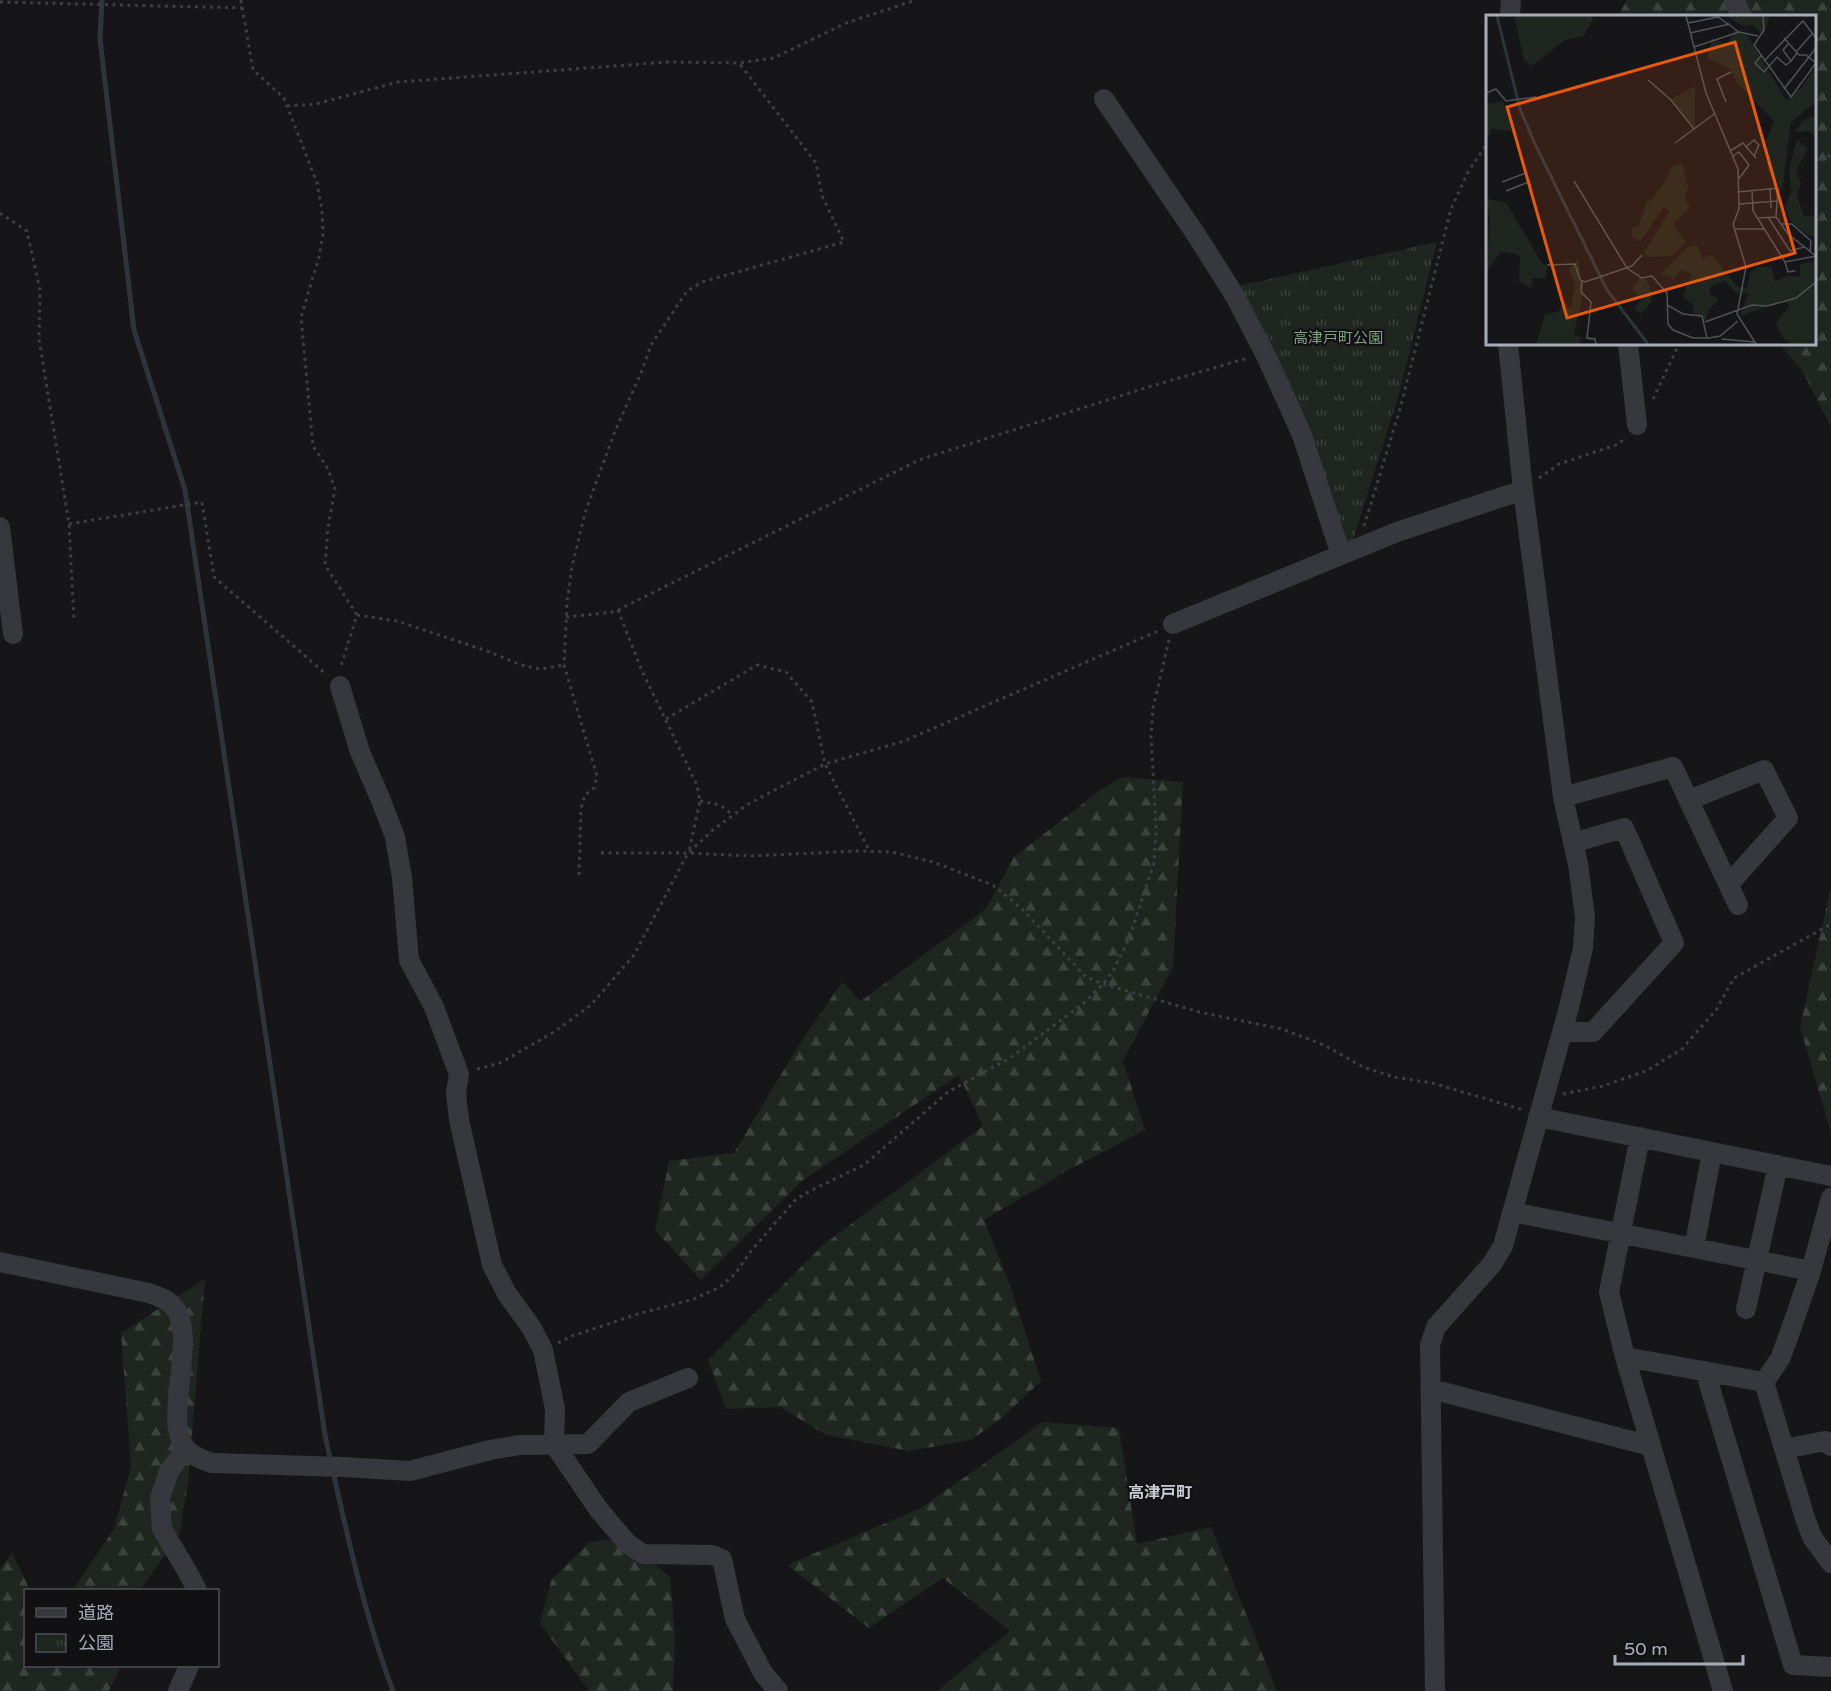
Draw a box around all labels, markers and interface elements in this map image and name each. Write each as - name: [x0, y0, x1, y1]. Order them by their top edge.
- inset map: [1486, 15, 1816, 345]
- park label: 高津戸町公園: [1293, 329, 1383, 347]
- district label: 高津戸町: [1128, 1483, 1192, 1503]
- legend: [24, 1589, 219, 1667]
- text: 道路: [78, 1602, 114, 1624]
- scale bar: [1615, 1628, 1742, 1666]
- text: 公園: [78, 1632, 114, 1654]
- text: 50 m: [1624, 1638, 1668, 1660]

